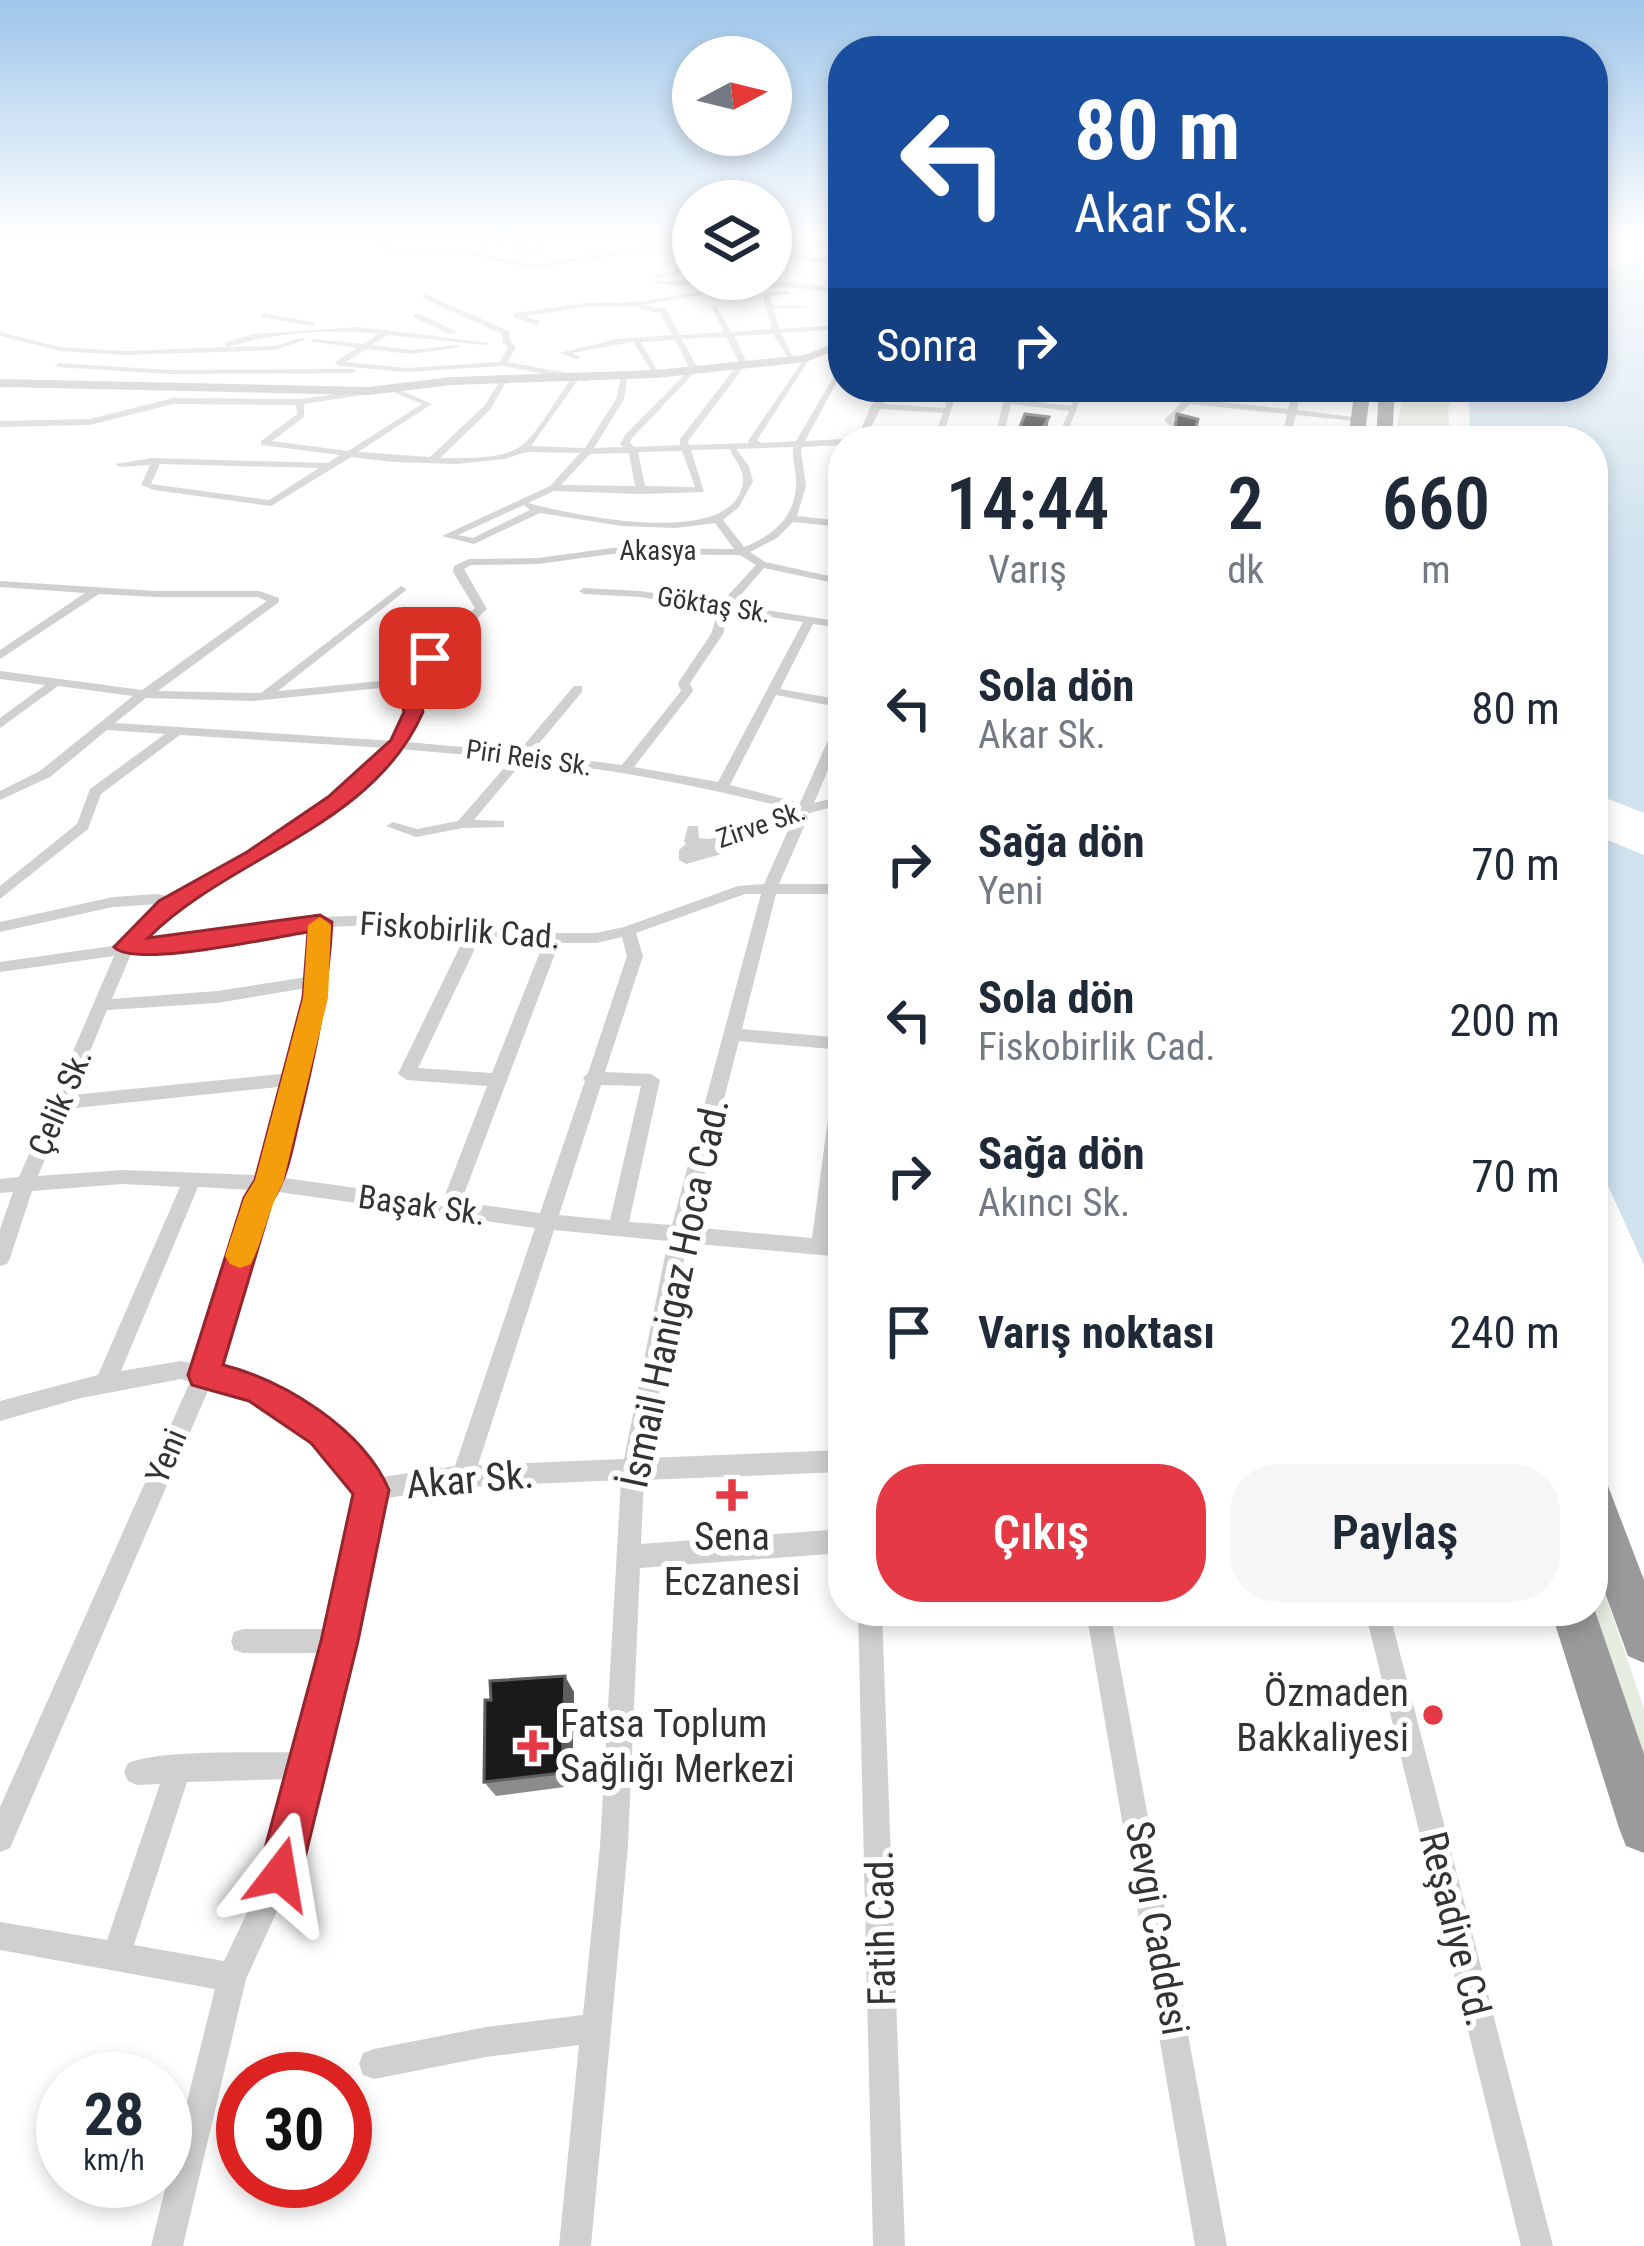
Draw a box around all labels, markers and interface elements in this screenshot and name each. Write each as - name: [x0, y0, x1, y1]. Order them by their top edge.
- north arrow: [672, 36, 792, 156]
- map controls: [672, 36, 792, 300]
- text: 80 m: [1074, 81, 1241, 180]
- icon: left: [876, 84, 1032, 240]
- button: layers: [672, 180, 792, 300]
- text: Akar Sk.: [1074, 182, 1251, 245]
- icon: right: [1002, 312, 1068, 378]
- text: Sonra: [876, 319, 978, 372]
- text: 14:44: [946, 462, 1110, 547]
- text: 2: [1227, 462, 1264, 547]
- text: 660: [1382, 462, 1490, 547]
- street label: Akasya: [620, 535, 696, 567]
- text: Varış: [988, 547, 1067, 593]
- text: dk: [1227, 547, 1264, 593]
- text: m: [1421, 547, 1451, 593]
- street label: Göktaş Sk.: [655, 580, 773, 630]
- pin: [379, 607, 481, 709]
- icon: arrive: [397, 625, 463, 691]
- text: Sola dön: [978, 659, 1134, 712]
- icon: left: [876, 675, 942, 741]
- text: 80 m: [1471, 682, 1560, 735]
- text: Akar Sk.: [978, 712, 1106, 758]
- street label: Piri Reis Sk.: [464, 733, 594, 783]
- street label: Zirve Sk.: [712, 795, 810, 855]
- text: Sağa dön: [978, 815, 1145, 868]
- icon: right: [876, 831, 942, 897]
- text: 70 m: [1471, 838, 1560, 891]
- text: Yeni: [978, 868, 1043, 914]
- street label: Fiskobirlik Cad.: [358, 904, 562, 956]
- text: Sola dön: [978, 971, 1134, 1024]
- icon: left: [876, 987, 942, 1053]
- text: 200 m: [1449, 994, 1560, 1047]
- text: Fiskobirlik Cad.: [978, 1024, 1216, 1070]
- street label: Çelik Sk.: [20, 1043, 100, 1161]
- street label: İsmail Hanigaz Hoca Cad.: [611, 1094, 739, 1492]
- text: Sağa dön: [978, 1127, 1145, 1180]
- icon: right: [876, 1143, 942, 1209]
- text: 70 m: [1471, 1150, 1560, 1203]
- street label: Başak Sk.: [356, 1177, 488, 1233]
- text: Akıncı Sk.: [978, 1180, 1130, 1226]
- icon: arrive: [876, 1299, 942, 1365]
- text: Varış noktası: [978, 1306, 1215, 1359]
- text: 240 m: [1449, 1306, 1560, 1359]
- street label: Yeni: [137, 1423, 195, 1489]
- street label: Akar Sk.: [404, 1452, 536, 1508]
- button: Çıkış: [876, 1464, 1206, 1602]
- button: Paylaş: [1230, 1464, 1560, 1602]
- marker: Sena Eczanesi: [719, 1482, 745, 1508]
- place label: Sena Eczanesi: [664, 1514, 800, 1605]
- place label: Özmaden Bakkaliyesi: [1236, 1670, 1409, 1761]
- place label: Fatsa Toplum Sağlığı Merkezi: [560, 1701, 795, 1792]
- marker: Özmaden Bakkaliyesi: [1420, 1702, 1446, 1728]
- marker: Fatsa Toplum Sağlığı Merkezi: [517, 1730, 549, 1762]
- position arrow: [217, 1811, 343, 1937]
- street label: Sevgi Caddesi: [1116, 1817, 1198, 2039]
- street label: Reşadiye Cd.: [1410, 1827, 1502, 2031]
- street label: Fatih Cad.: [857, 1850, 905, 2006]
- speed limit sign: 30: [216, 2052, 372, 2208]
- text: 28: [84, 2079, 144, 2150]
- text: km/h: [83, 2142, 145, 2177]

